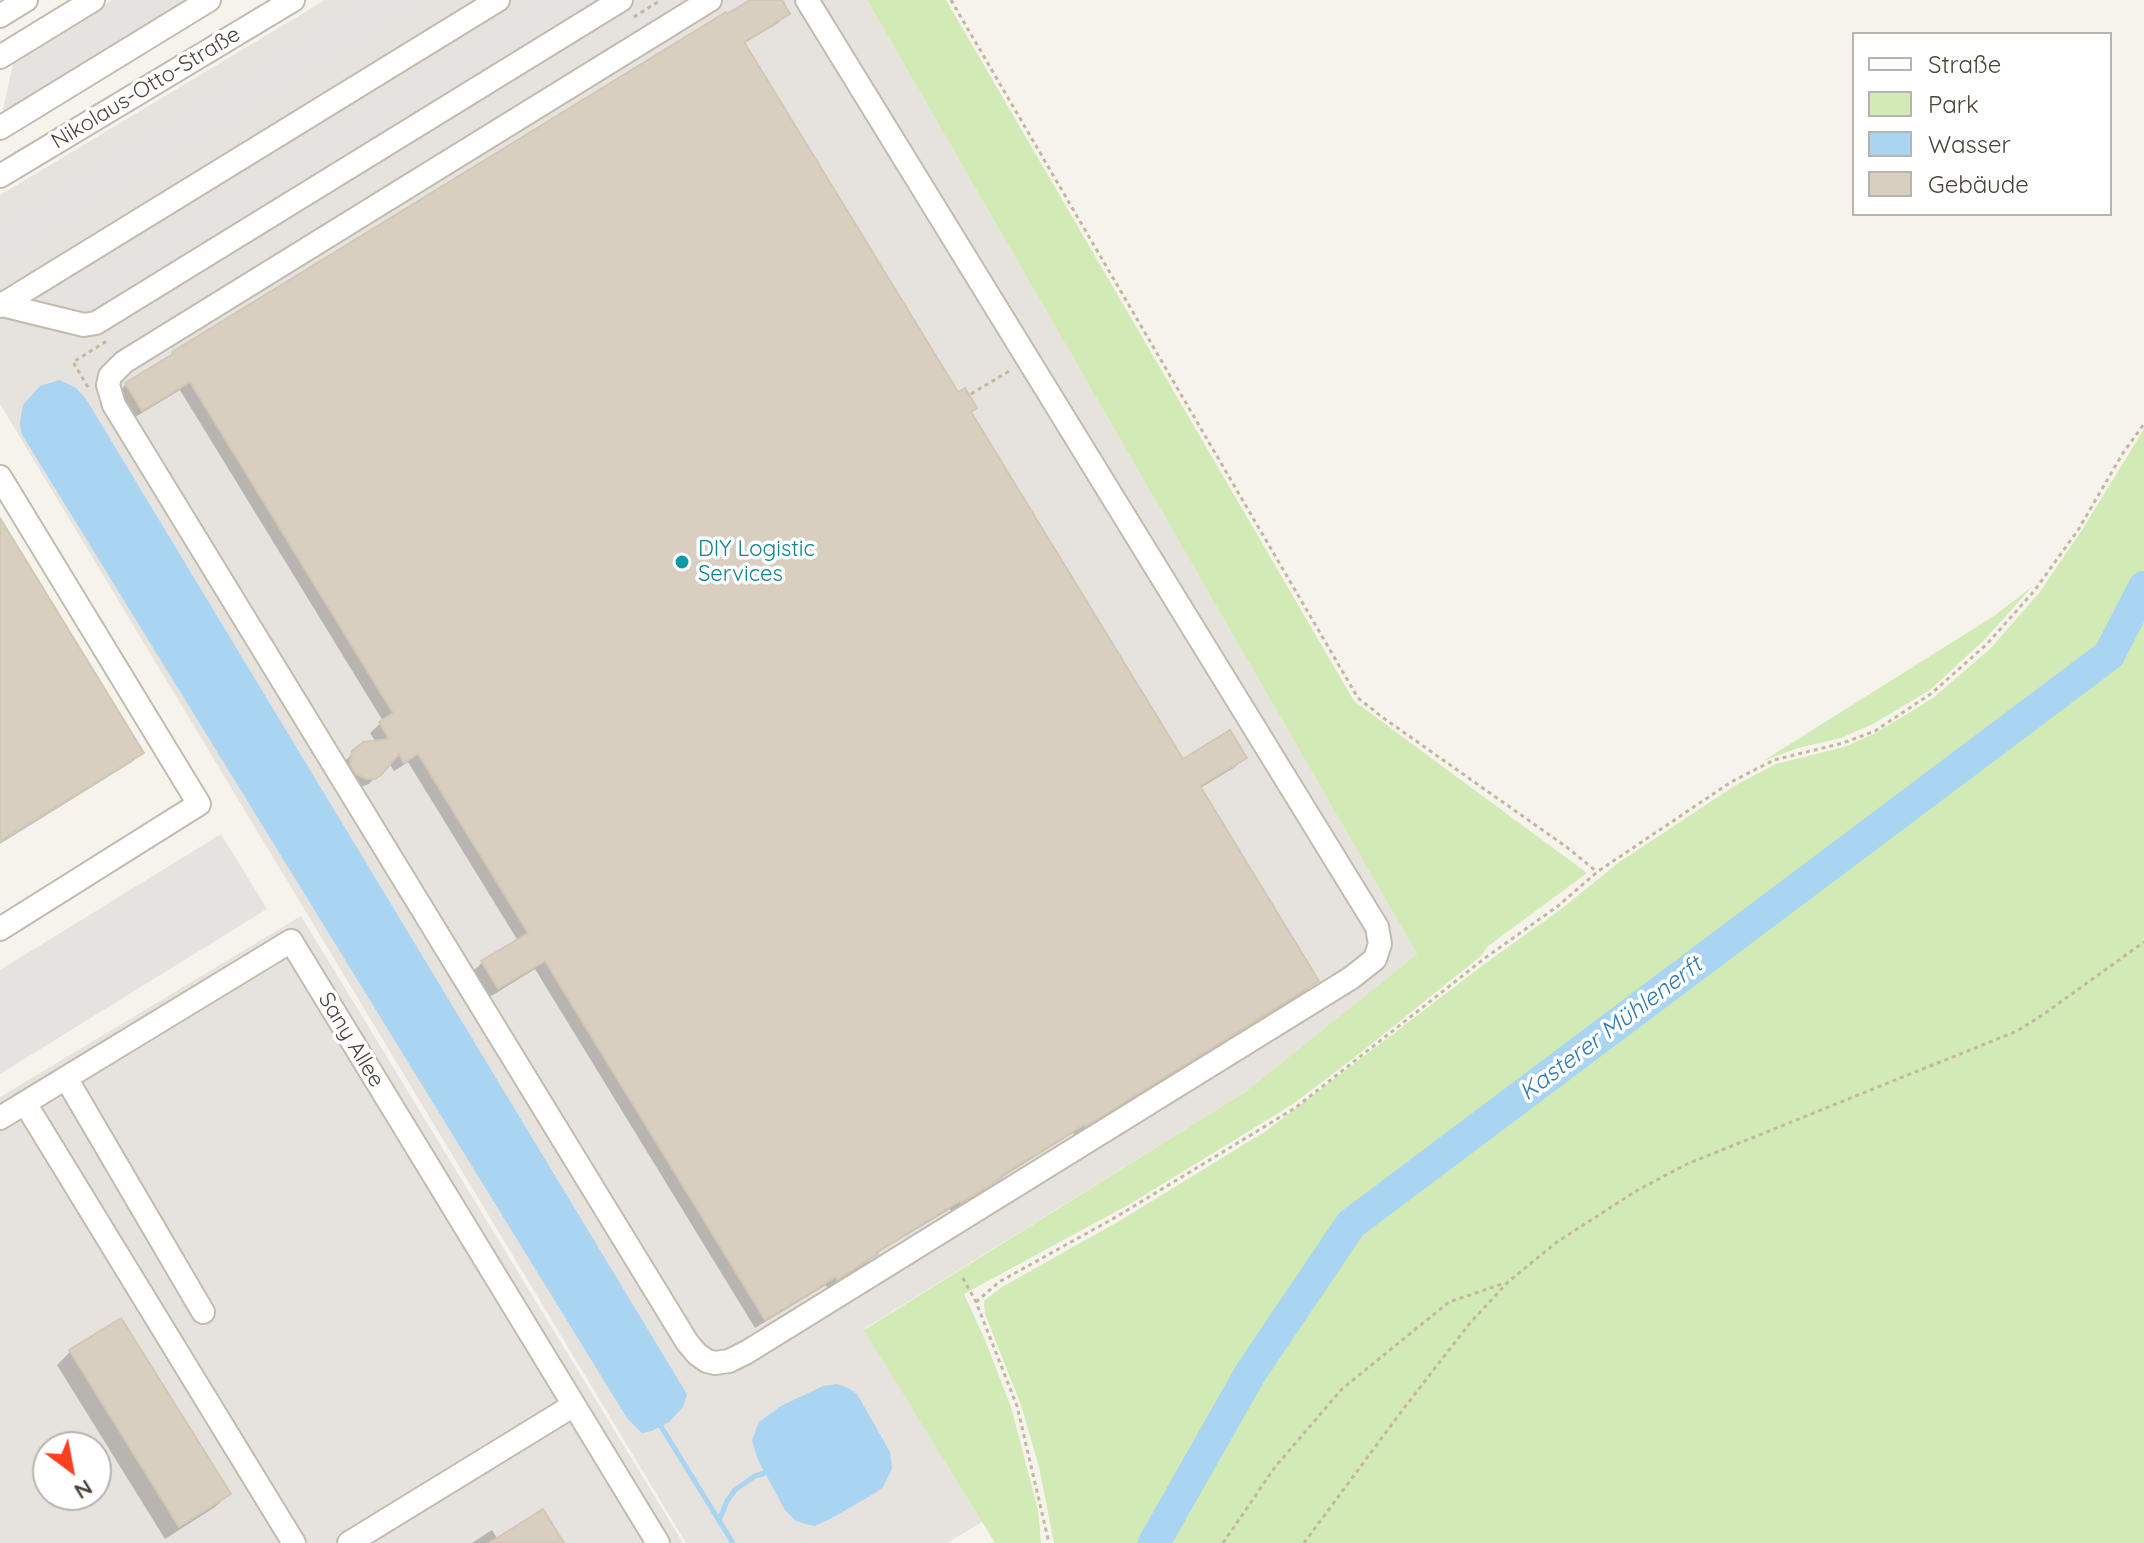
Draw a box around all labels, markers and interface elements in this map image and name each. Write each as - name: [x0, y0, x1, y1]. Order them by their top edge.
- street label: Nikolaus-Otto-Straße: [47, 21, 245, 155]
- legend: [1852, 32, 2112, 216]
- text: Straße: [1928, 49, 2001, 79]
- text: Park: [1928, 89, 1979, 119]
- text: Wasser: [1928, 129, 2011, 159]
- text: Gebäude: [1928, 169, 2029, 199]
- place label: DIY Logistic Services: [698, 536, 815, 588]
- marker: DIY Logistic Services: [673, 553, 691, 571]
- water label: Kasterer Mühlenerft: [1514, 951, 1708, 1107]
- street label: Sany Allee: [312, 988, 390, 1092]
- north arrow: [32, 1431, 112, 1511]
- text: N: [69, 1473, 98, 1506]

